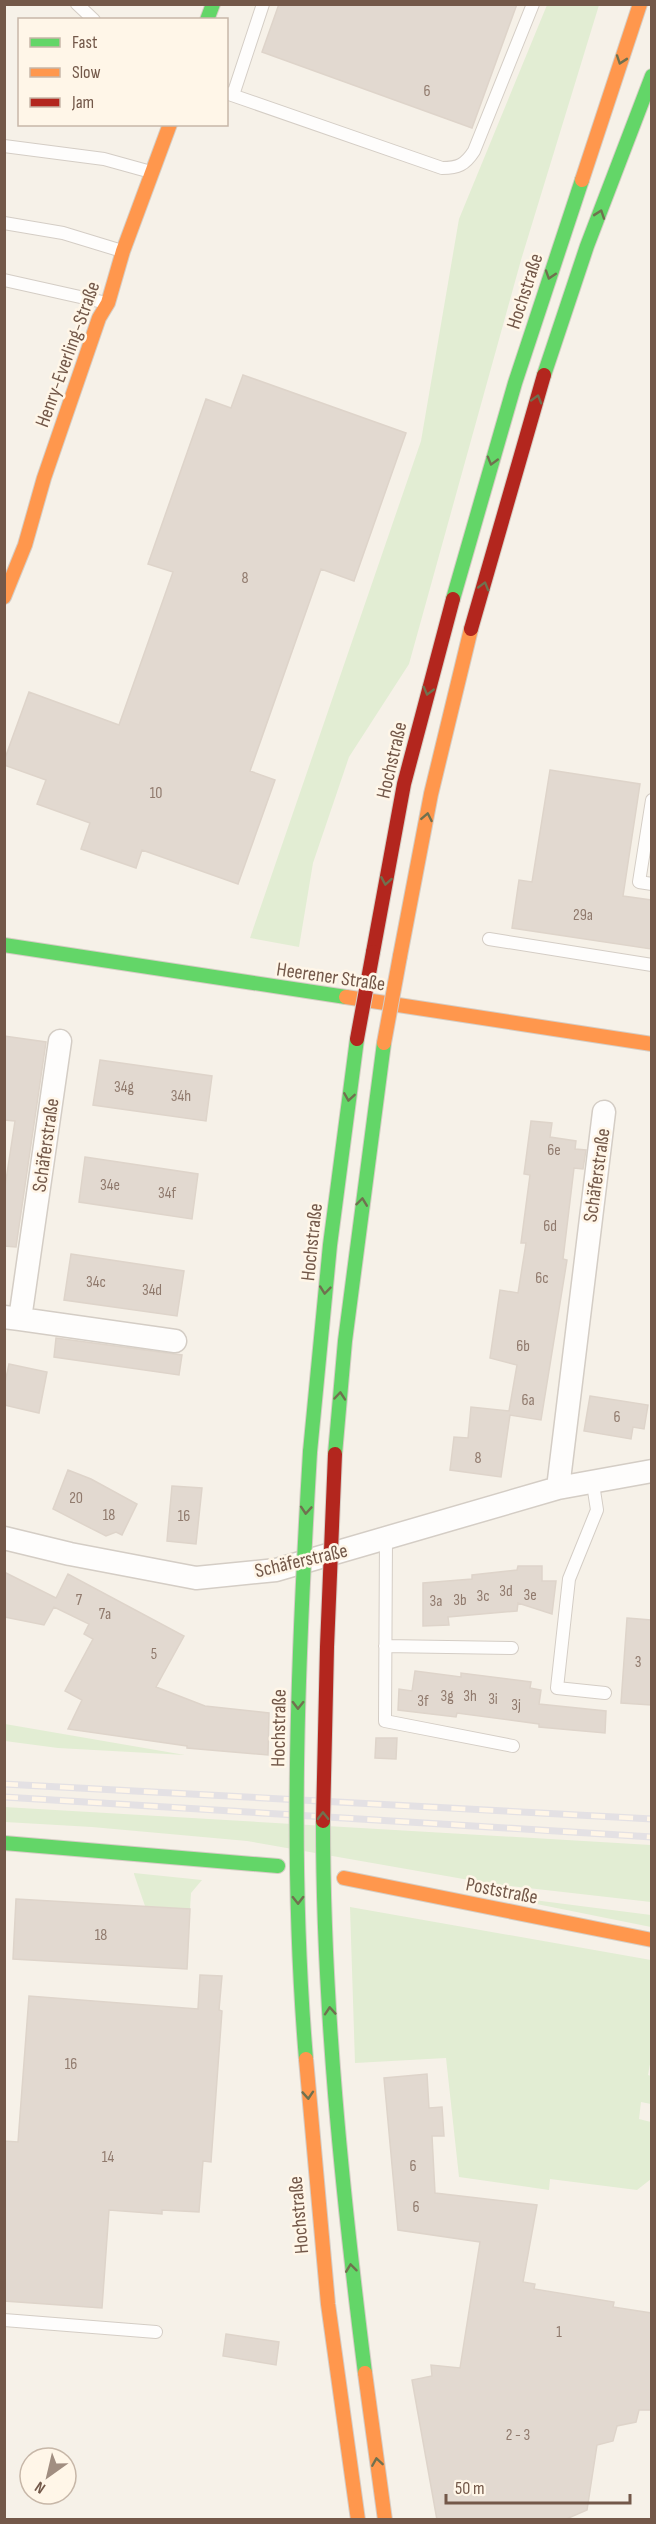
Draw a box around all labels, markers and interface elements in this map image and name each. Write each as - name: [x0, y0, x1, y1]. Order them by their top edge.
- legend: [18, 18, 228, 126]
- text: Fast: [72, 32, 98, 53]
- one-way arrow: [615, 54, 628, 65]
- text: Slow: [72, 62, 101, 83]
- house number: 6: [423, 82, 431, 101]
- text: Jam: [71, 92, 94, 113]
- one-way arrow: [593, 209, 606, 220]
- street label: Hochstraße: [502, 251, 548, 332]
- one-way arrow: [545, 269, 557, 280]
- street label: Henry-Everling-Straße: [30, 278, 105, 430]
- one-way arrow: [530, 394, 542, 405]
- one-way arrow: [487, 456, 500, 466]
- house number: 8: [241, 569, 249, 588]
- one-way arrow: [476, 581, 489, 591]
- one-way arrow: [423, 685, 435, 696]
- street label: Hochstraße: [372, 720, 412, 801]
- house number: 10: [150, 784, 162, 803]
- one-way arrow: [420, 812, 433, 822]
- one-way arrow: [380, 876, 393, 886]
- house number: 29a: [573, 906, 593, 925]
- street label: Heerener Straße: [275, 957, 387, 996]
- house number: 34g: [114, 1078, 134, 1097]
- house number: 34h: [171, 1087, 191, 1106]
- one-way arrow: [343, 1092, 355, 1101]
- street label: Schäferstraße: [28, 1097, 64, 1194]
- street label: Schäferstraße: [579, 1127, 615, 1224]
- house number: 6e: [547, 1141, 561, 1160]
- house number: 34e: [100, 1176, 120, 1195]
- house number: 34f: [158, 1184, 176, 1203]
- one-way arrow: [355, 1197, 368, 1207]
- street label: Hochstraße: [296, 1202, 328, 1282]
- house number: 6d: [543, 1217, 557, 1236]
- house number: 6c: [535, 1269, 549, 1288]
- house number: 34c: [86, 1273, 106, 1292]
- house number: 34d: [142, 1281, 162, 1300]
- one-way arrow: [319, 1286, 332, 1295]
- house number: 6b: [516, 1337, 530, 1356]
- one-way arrow: [333, 1391, 346, 1400]
- house number: 6a: [521, 1391, 535, 1410]
- house number: 6: [613, 1408, 621, 1427]
- house number: 8: [474, 1449, 482, 1468]
- house number: 20: [69, 1489, 83, 1508]
- house number: 18: [103, 1506, 115, 1525]
- one-way arrow: [300, 1506, 313, 1515]
- house number: 16: [178, 1507, 190, 1526]
- street label: Schäferstraße: [252, 1539, 350, 1583]
- house number: 3d: [499, 1582, 513, 1601]
- house number: 3e: [523, 1586, 537, 1605]
- house number: 3c: [476, 1587, 490, 1606]
- house number: 7: [76, 1591, 83, 1610]
- house number: 3b: [453, 1591, 467, 1610]
- house number: 3a: [430, 1592, 442, 1611]
- house number: 7a: [99, 1605, 111, 1624]
- house number: 5: [151, 1645, 157, 1664]
- house number: 3: [635, 1653, 641, 1672]
- house number: 3g: [440, 1687, 454, 1706]
- house number: 3h: [463, 1687, 477, 1706]
- street label: Hochstraße: [266, 1689, 292, 1767]
- house number: 3i: [488, 1690, 498, 1709]
- house number: 3f: [417, 1692, 429, 1711]
- house number: 3j: [511, 1696, 521, 1715]
- one-way arrow: [292, 1701, 304, 1710]
- one-way arrow: [317, 1812, 330, 1821]
- street label: Poststraße: [464, 1872, 540, 1910]
- one-way arrow: [292, 1896, 305, 1905]
- house number: 18: [95, 1926, 107, 1945]
- one-way arrow: [324, 2007, 337, 2016]
- house number: 16: [65, 2055, 77, 2074]
- one-way arrow: [302, 2090, 315, 2099]
- house number: 14: [102, 2148, 114, 2167]
- house number: 6: [409, 2157, 417, 2176]
- street label: Hochstraße: [284, 2175, 314, 2255]
- house number: 6: [412, 2198, 420, 2217]
- one-way arrow: [345, 2264, 358, 2273]
- house number: 1: [556, 2323, 562, 2342]
- house number: 2 - 3: [506, 2426, 530, 2445]
- north arrow: [18, 2446, 78, 2506]
- one-way arrow: [371, 2457, 383, 2466]
- scale bar: [446, 2467, 630, 2505]
- text: N: [32, 2477, 49, 2497]
- text: 50 m: [455, 2478, 485, 2499]

